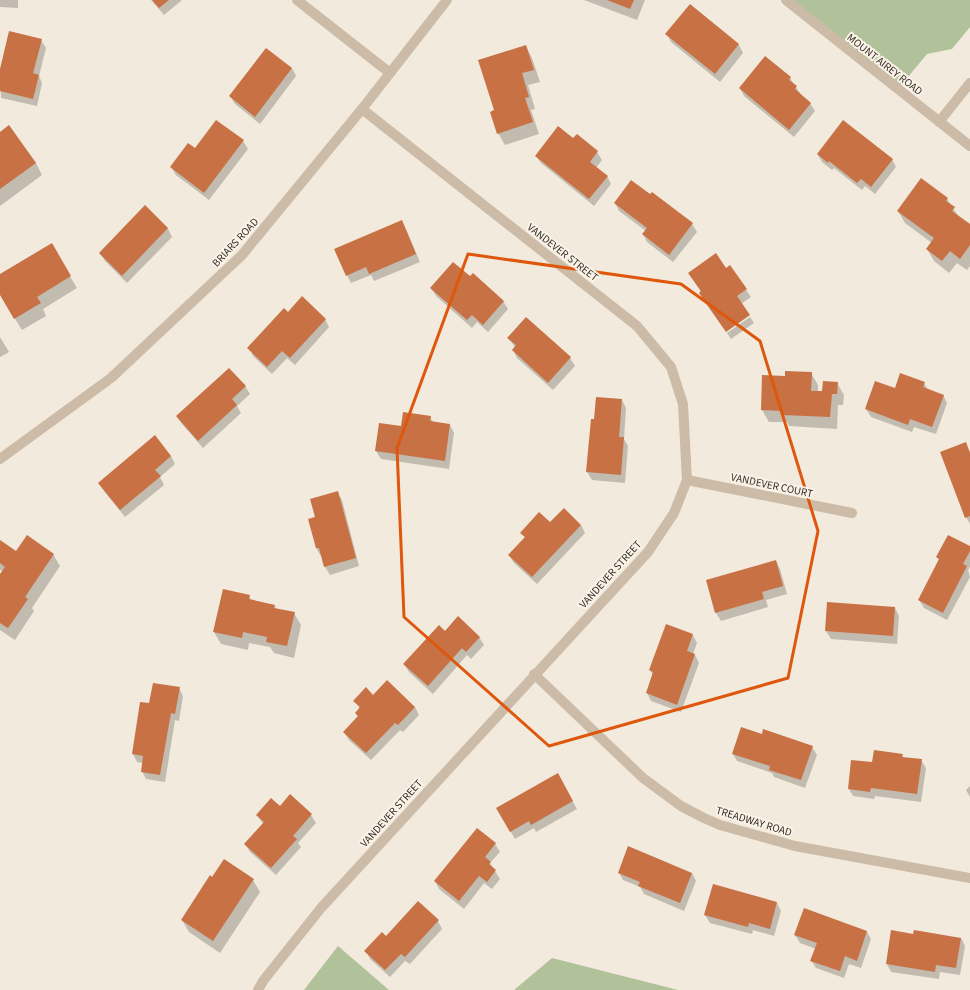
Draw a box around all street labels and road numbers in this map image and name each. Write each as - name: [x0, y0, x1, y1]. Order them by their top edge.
- street label: MOUNT AIREY ROAD: [844, 30, 926, 99]
- street label: BRIARS ROAD: [209, 214, 262, 270]
- street label: VANDEVER STREET: [524, 220, 601, 285]
- street label: VANDEVER COURT: [730, 469, 814, 502]
- street label: VANDEVER STREET: [576, 537, 645, 611]
- street label: VANDEVER STREET: [357, 776, 426, 850]
- street label: TREADWAY ROAD: [714, 803, 794, 840]

